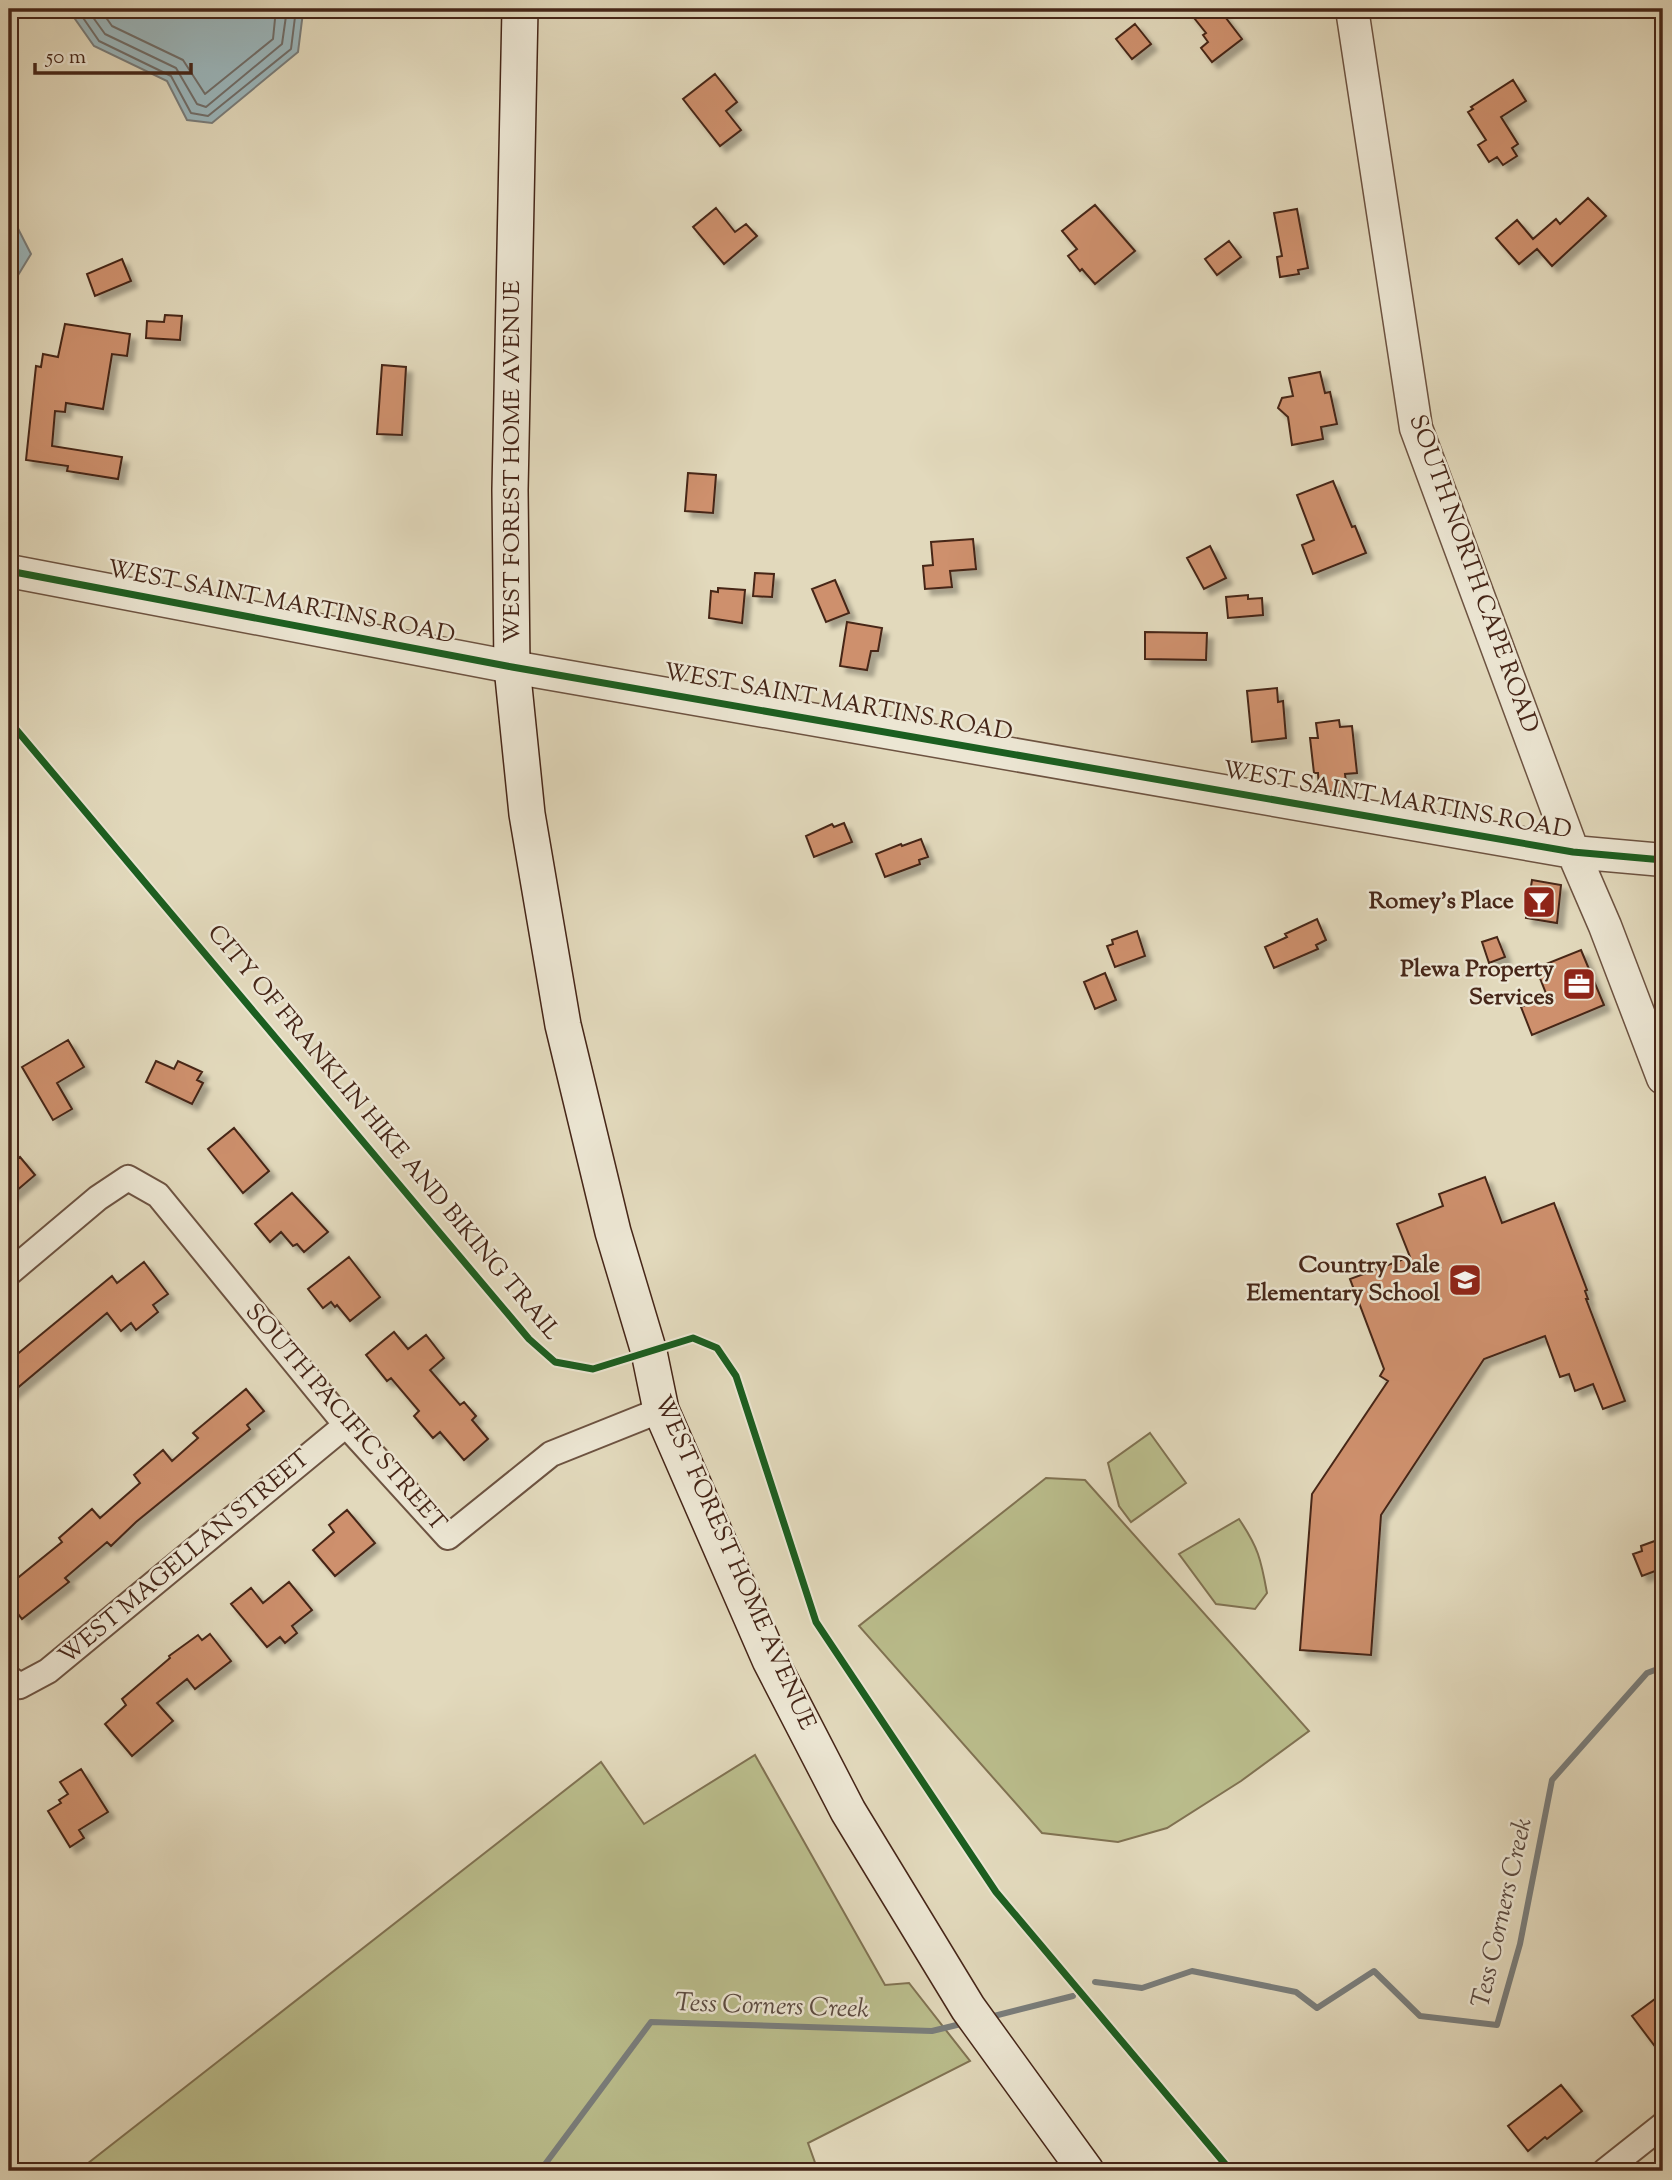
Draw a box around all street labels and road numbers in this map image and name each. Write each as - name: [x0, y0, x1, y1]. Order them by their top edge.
- street label: WEST FOREST HOME AVENUE: [496, 280, 530, 644]
- street label: SOUTH NORTH CAPE ROAD: [1400, 410, 1546, 738]
- street label: WEST SAINT MARTINS ROAD: [104, 553, 458, 653]
- street label: WEST SAINT MARTINS ROAD: [661, 656, 1015, 750]
- street label: WEST SAINT MARTINS ROAD: [1220, 754, 1574, 848]
- street label: CITY OF FRANKLIN HIKE AND BIKING TRAIL: [199, 918, 567, 1348]
- street label: SOUTH PACIFIC STREET: [236, 1297, 454, 1539]
- street label: WEST FOREST HOME AVENUE: [645, 1390, 824, 1736]
- street label: WEST MAGELLAN STREET: [52, 1442, 318, 1674]

